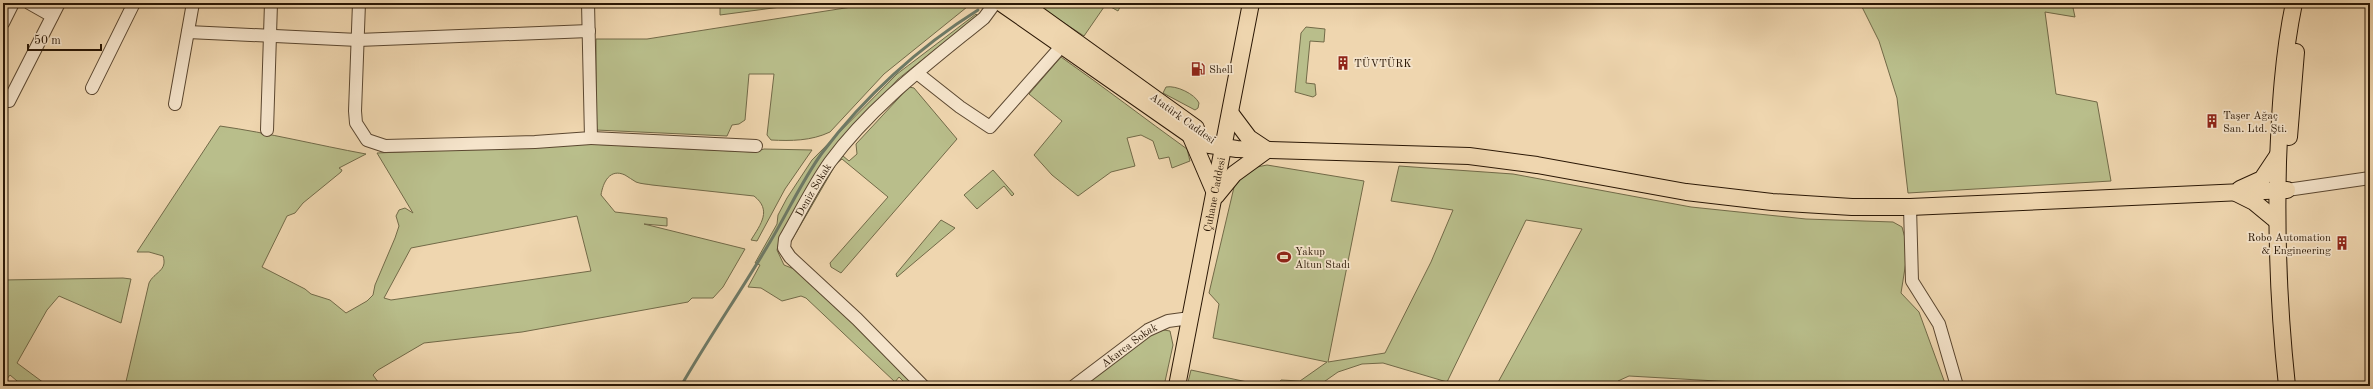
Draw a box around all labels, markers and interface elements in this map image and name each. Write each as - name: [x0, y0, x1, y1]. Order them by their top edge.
- scale bar: [28, 26, 101, 52]
- text: 50 m: [34, 34, 61, 47]
- building icon: TÜVTÜRK: [1335, 55, 1351, 71]
- place label: TÜVTÜRK: [1354, 57, 1412, 70]
- fuel station icon: Shell: [1190, 61, 1206, 77]
- place label: Shell: [1209, 65, 1233, 76]
- street label: Atatürk Caddesi: [1147, 92, 1217, 147]
- place label: Taşer Ağaç San. Ltd. Şti.: [2223, 111, 2287, 135]
- building icon: Taşer Ağaç San. Ltd. Şti.: [2204, 113, 2220, 129]
- street label: Çuhane Caddesi: [1203, 156, 1228, 233]
- street label: Deniz Sokak: [795, 162, 834, 219]
- place label: Robo Automation & Engineering: [2248, 233, 2331, 257]
- building icon: Robo Automation & Engineering: [2334, 235, 2350, 251]
- place label: Yakup Altun Stadı: [1295, 247, 1350, 271]
- sports icon: Yakup Altun Stadı: [1276, 249, 1292, 265]
- street label: Akarca Sokak: [1100, 322, 1160, 370]

